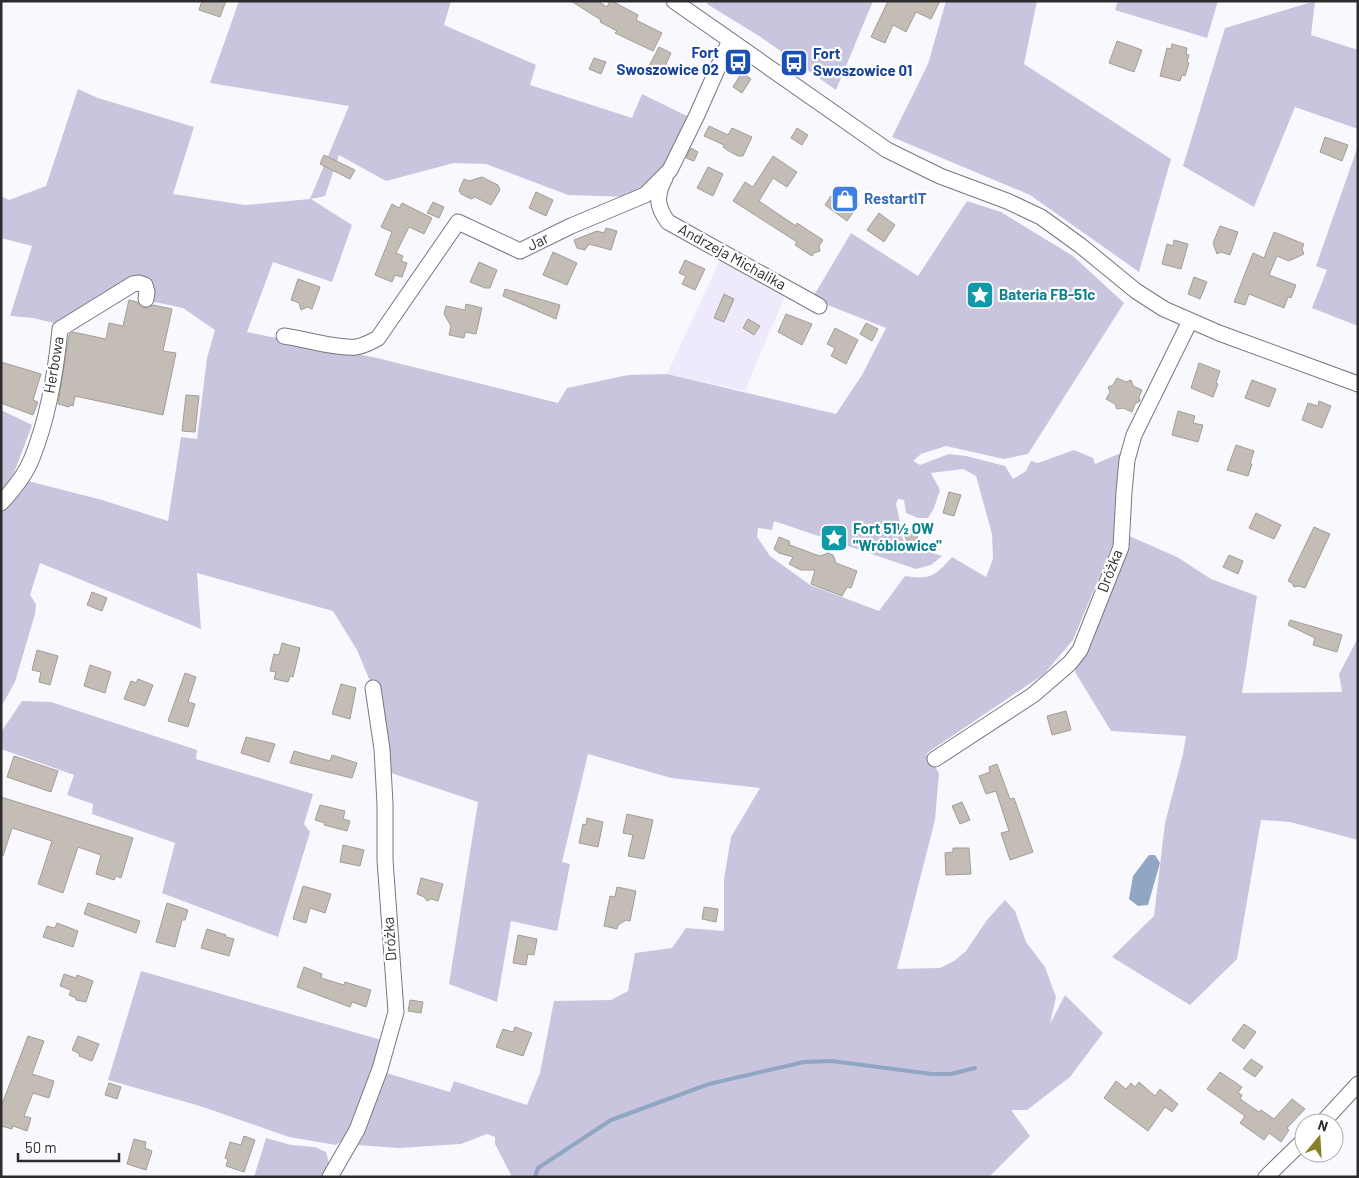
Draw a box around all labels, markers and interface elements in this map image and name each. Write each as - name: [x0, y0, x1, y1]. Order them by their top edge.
- place label: Fort Swoszowice 02: [616, 43, 719, 78]
- place label: Fort Swoszowice 01: [813, 44, 912, 79]
- bus stop icon: Fort Swoszowice 02: [723, 47, 753, 77]
- bus stop icon: Fort Swoszowice 01: [779, 48, 809, 78]
- shop icon: RestartIT: [830, 184, 860, 214]
- place label: RestartIT: [864, 189, 927, 207]
- street label: Andrzeja Michalika: [676, 219, 789, 293]
- street label: Jar: [524, 228, 552, 254]
- place icon: Bateria FB-51c: [965, 280, 995, 310]
- place label: Bateria FB-51c: [999, 285, 1095, 303]
- street label: Herbowa: [39, 335, 67, 395]
- place label: Fort 51½ OW "Wróblowice": [853, 519, 942, 554]
- place icon: Fort 51½ OW "Wróblowice": [819, 523, 849, 553]
- street label: Dróżka: [1093, 547, 1125, 595]
- street label: Dróżka: [378, 916, 400, 962]
- north arrow: [1294, 1113, 1344, 1163]
- text: N: [1316, 1116, 1330, 1135]
- scale bar: [18, 1130, 119, 1162]
- text: 50 m: [25, 1138, 57, 1156]

